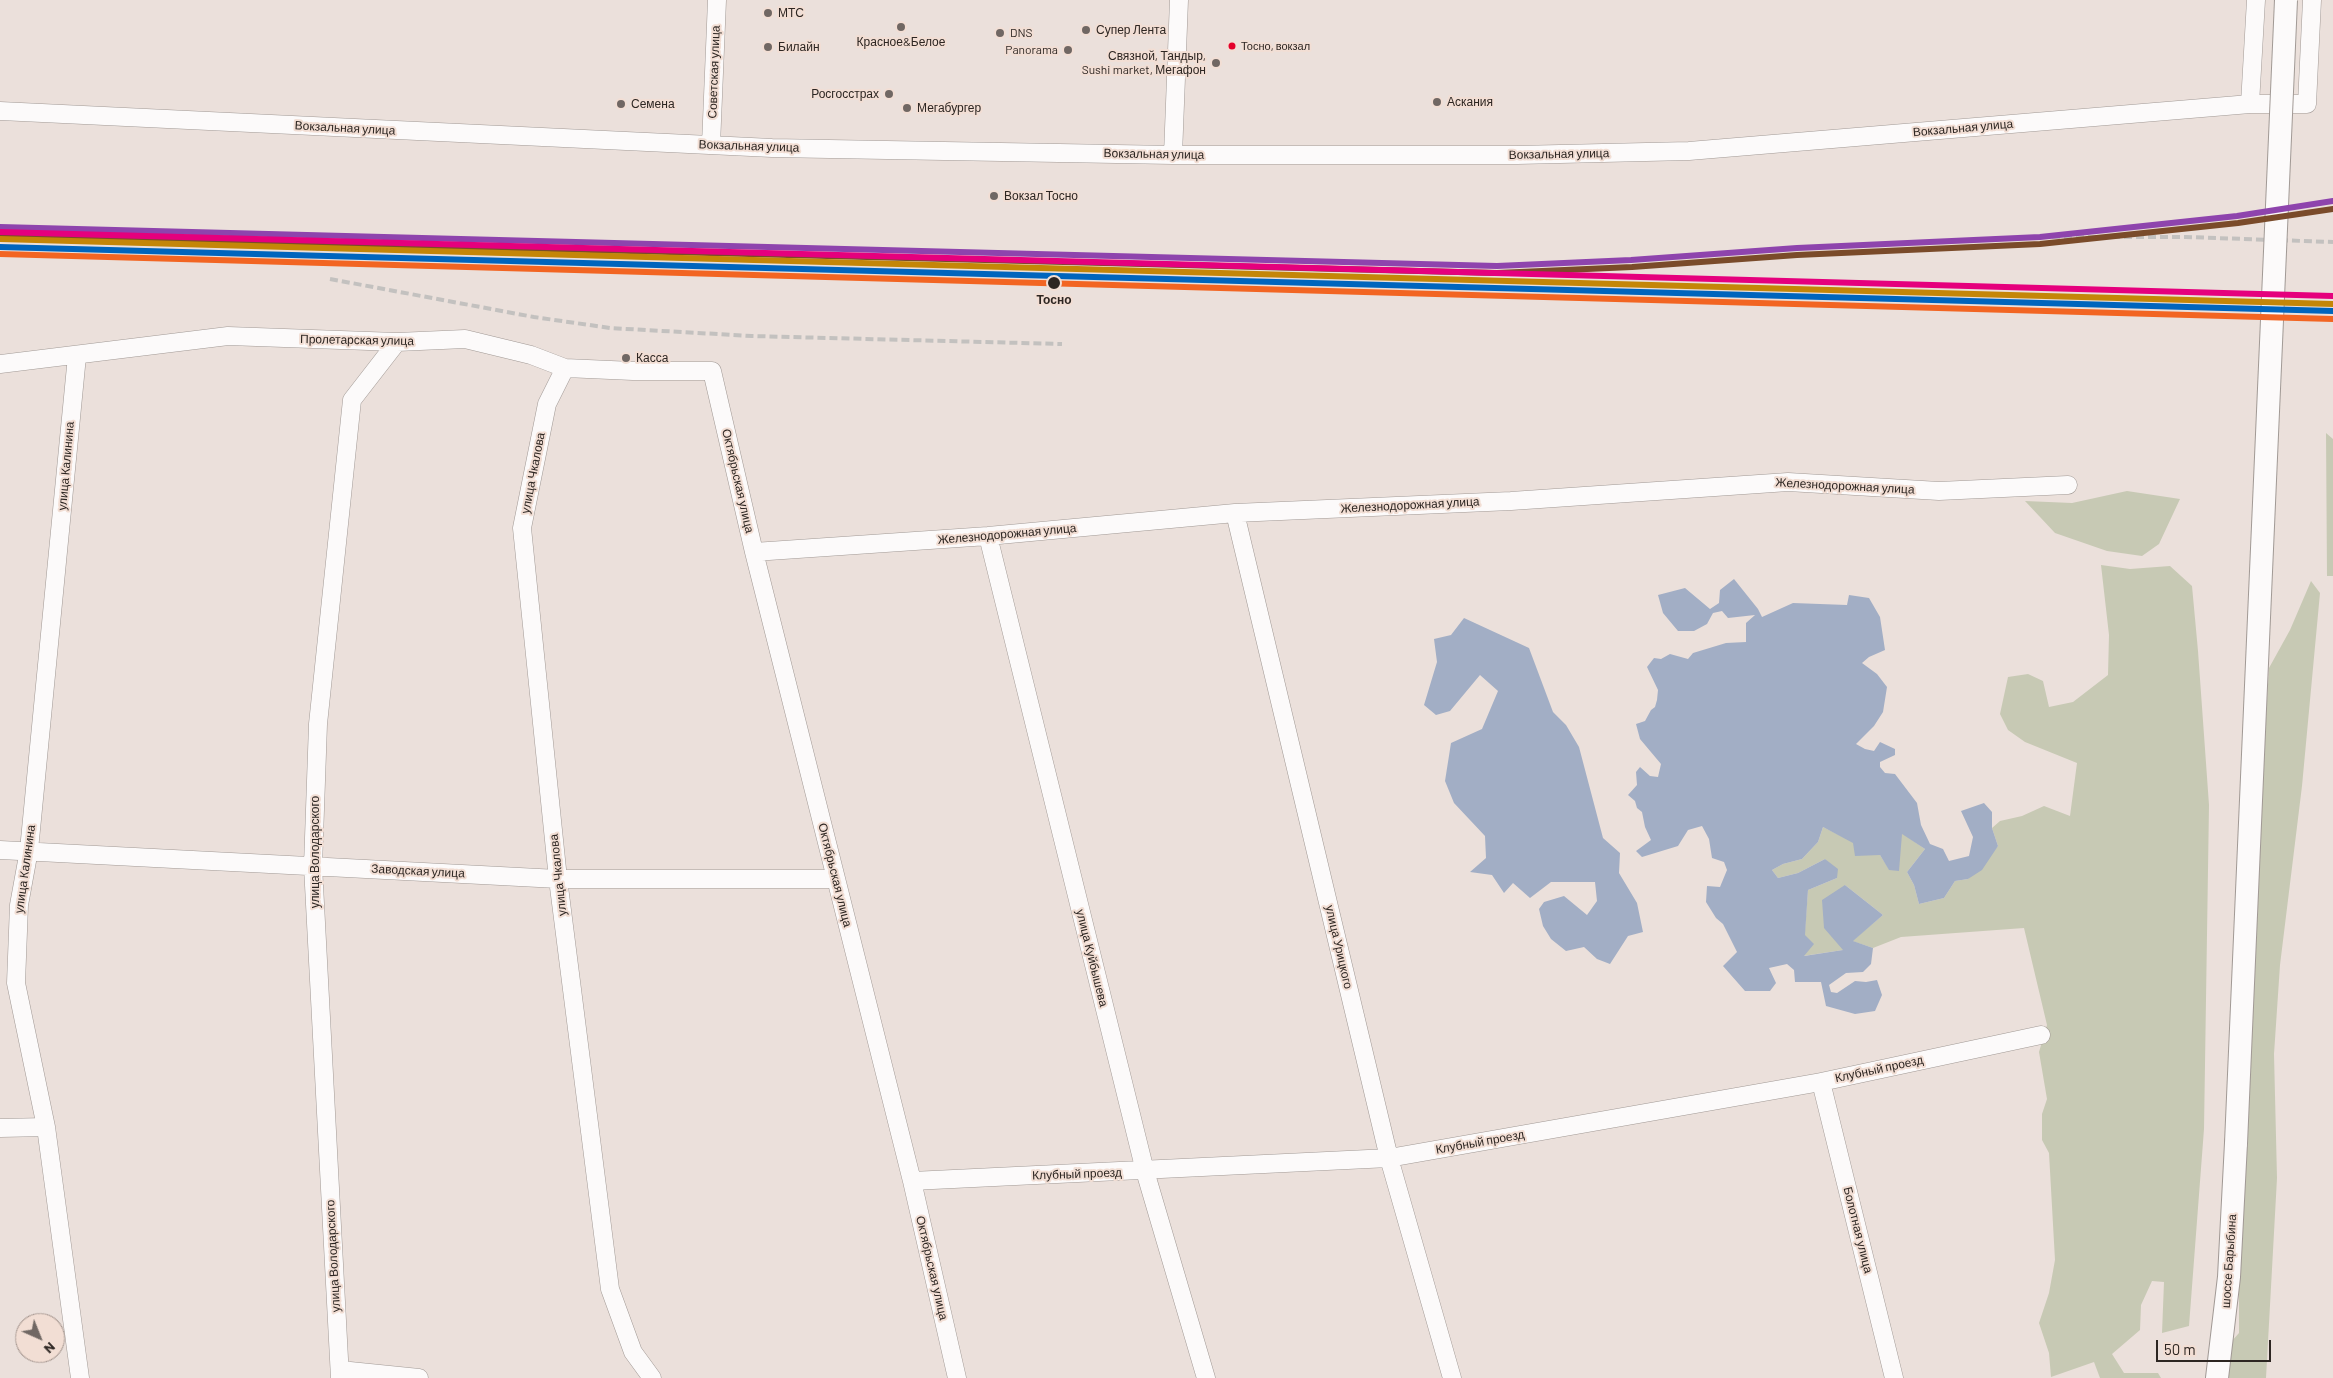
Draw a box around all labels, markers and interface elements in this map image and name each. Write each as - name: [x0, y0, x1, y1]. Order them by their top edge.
- place label: МТС: [778, 6, 804, 20]
- marker: МТС: [762, 7, 774, 19]
- marker: Красное&Белое: [895, 21, 907, 33]
- place label: Супер Лента: [1096, 23, 1166, 37]
- marker: Супер Лента: [1080, 24, 1092, 36]
- street label: Советская улица: [705, 25, 723, 119]
- place label: DNS: [1010, 26, 1033, 40]
- marker: DNS: [994, 27, 1006, 39]
- place label: Красное&Белое: [857, 35, 945, 49]
- place label: Тосно, вокзал: [1241, 39, 1310, 53]
- place label: Билайн: [778, 40, 820, 54]
- marker: Билайн: [762, 41, 774, 53]
- marker: Тосно, вокзал: [1227, 41, 1237, 51]
- place label: Panorama: [1005, 43, 1058, 57]
- marker: Panorama: [1062, 44, 1074, 56]
- place label: Связной, Тандыр, Sushi market, Мегафон: [1082, 49, 1206, 77]
- marker: Связной, Тандыр, Sushi market, Мегафон: [1210, 57, 1222, 69]
- place label: Росгосстрах: [811, 87, 879, 101]
- marker: Росгосстрах: [883, 88, 895, 100]
- place label: Аскания: [1447, 95, 1493, 109]
- marker: Аскания: [1431, 96, 1443, 108]
- place label: Семена: [631, 97, 675, 111]
- marker: Семена: [615, 98, 627, 110]
- place label: Мегабургер: [917, 101, 981, 115]
- marker: Мегабургер: [901, 102, 913, 114]
- street label: Вокзальная улица: [1912, 116, 2014, 140]
- street label: Вокзальная улица: [294, 118, 396, 138]
- street label: Вокзальная улица: [698, 137, 800, 155]
- street label: Вокзальная улица: [1104, 146, 1204, 162]
- street label: Вокзальная улица: [1509, 146, 1609, 162]
- place label: Вокзал Тосно: [1004, 189, 1078, 203]
- marker: Вокзал Тосно: [988, 190, 1000, 202]
- marker: Тосно: [1046, 275, 1062, 291]
- place label: Тосно: [1037, 293, 1071, 307]
- street label: Пролетарская улица: [300, 332, 414, 348]
- place label: Касса: [636, 351, 668, 365]
- marker: Касса: [620, 352, 632, 364]
- street label: улица Калинина: [55, 421, 77, 511]
- street label: Октябрьская улица: [719, 427, 757, 535]
- street label: улица Чкалова: [518, 431, 548, 515]
- street label: Железнодорожная улица: [1775, 475, 1915, 497]
- street label: Железнодорожная улица: [1340, 494, 1480, 516]
- street label: Железнодорожная улица: [937, 521, 1077, 547]
- street label: улица Володарского: [308, 796, 322, 908]
- street label: Октябрьская улица: [815, 822, 855, 928]
- street label: улица Калинина: [12, 824, 38, 914]
- street label: улица Чкалова: [547, 833, 569, 917]
- street label: Заводская улица: [371, 861, 465, 881]
- street label: улица Урицкого: [1322, 904, 1356, 990]
- street label: улица Куйбышева: [1073, 908, 1111, 1008]
- street label: Клубный проезд: [1834, 1053, 1924, 1085]
- street label: Клубный проезд: [1435, 1127, 1525, 1157]
- street label: Клубный проезд: [1032, 1165, 1122, 1183]
- street label: Болотная улица: [1840, 1185, 1876, 1275]
- street label: улица Володарского: [323, 1199, 343, 1313]
- street label: Октябрьская улица: [913, 1214, 951, 1322]
- street label: шоссе Барыбина: [2219, 1214, 2239, 1308]
- north arrow: [15, 1313, 65, 1363]
- scale bar: [2158, 1330, 2273, 1362]
- text: N: [41, 1339, 59, 1358]
- text: 50 m: [2164, 1340, 2196, 1358]

